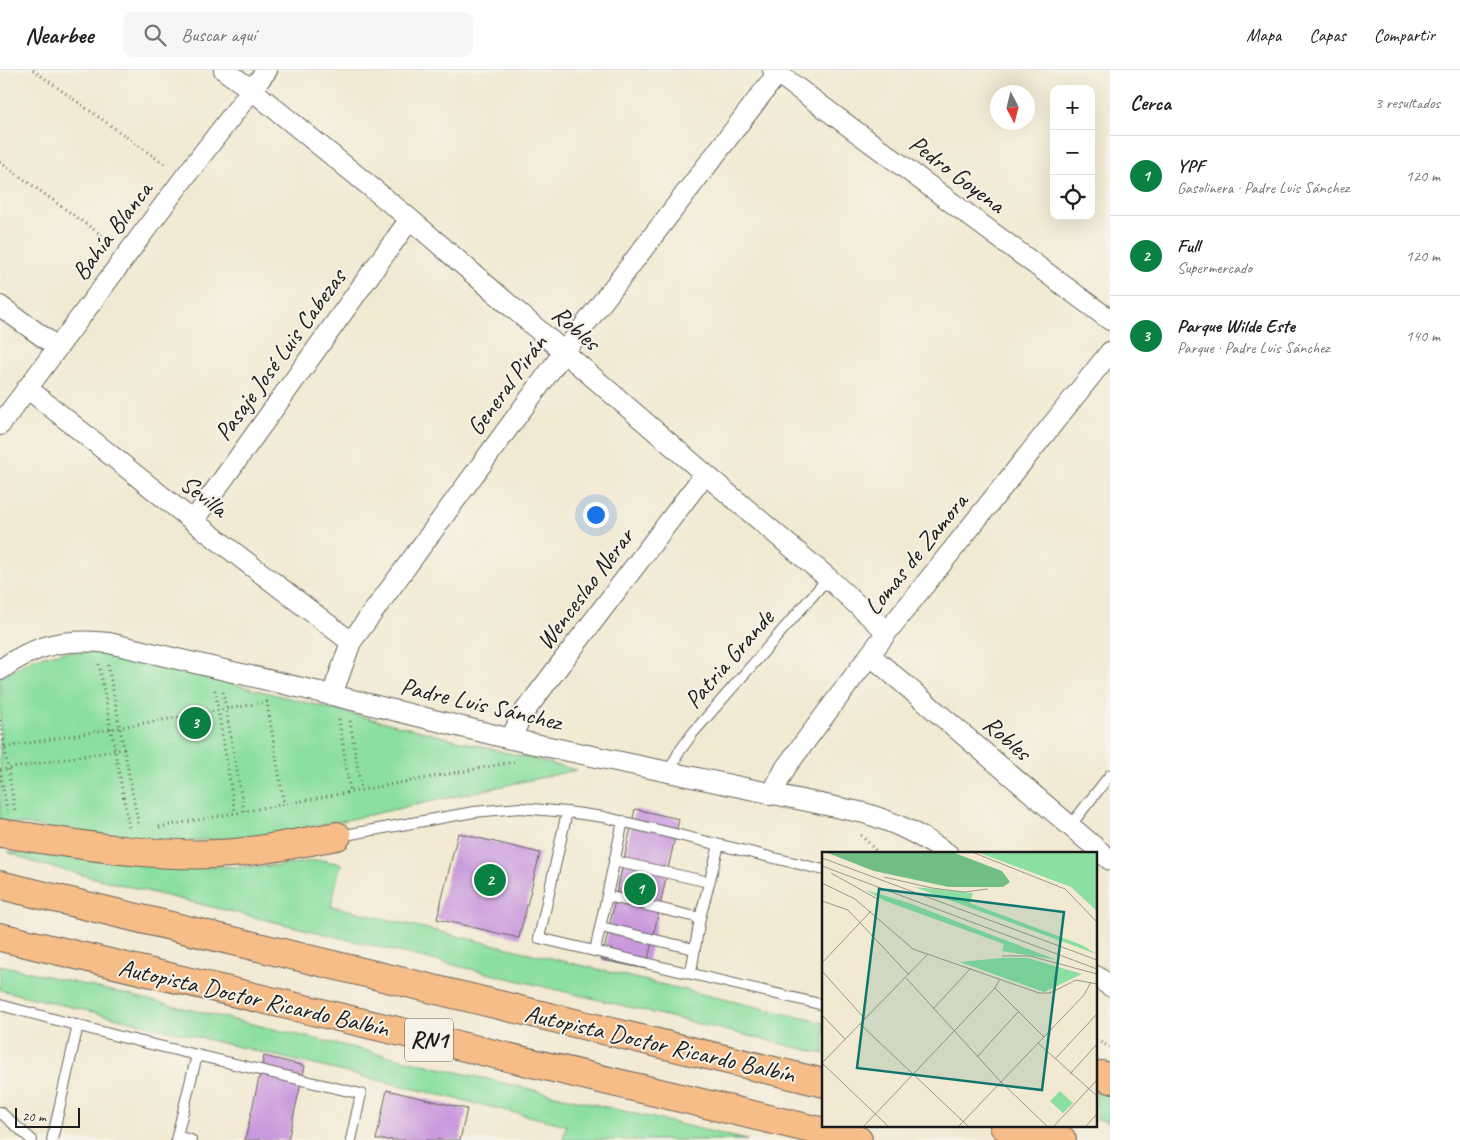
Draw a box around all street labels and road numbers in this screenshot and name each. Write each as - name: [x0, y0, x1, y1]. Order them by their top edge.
- street label: Pedro Goyena: [903, 127, 1013, 222]
- street label: Bahía Blanca: [64, 173, 161, 287]
- street label: Pasaje José Luis Cabezas: [207, 261, 354, 447]
- street label: Robles: [545, 298, 609, 359]
- street label: General Pirán: [460, 328, 555, 442]
- street label: Sevilla: [174, 468, 236, 526]
- street label: Lomas de Zamora: [857, 484, 977, 621]
- street label: Wenceslao Nerar: [529, 520, 642, 656]
- street label: Patria Grande: [677, 601, 782, 715]
- street label: Padre Luis Sánchez: [397, 670, 568, 739]
- street label: Robles: [976, 708, 1040, 769]
- street label: Autopista Doctor Ricardo Balbín: [116, 951, 393, 1045]
- street label: Autopista Doctor Ricardo Balbín: [522, 997, 799, 1091]
- road number: RN1: [405, 1018, 453, 1062]

